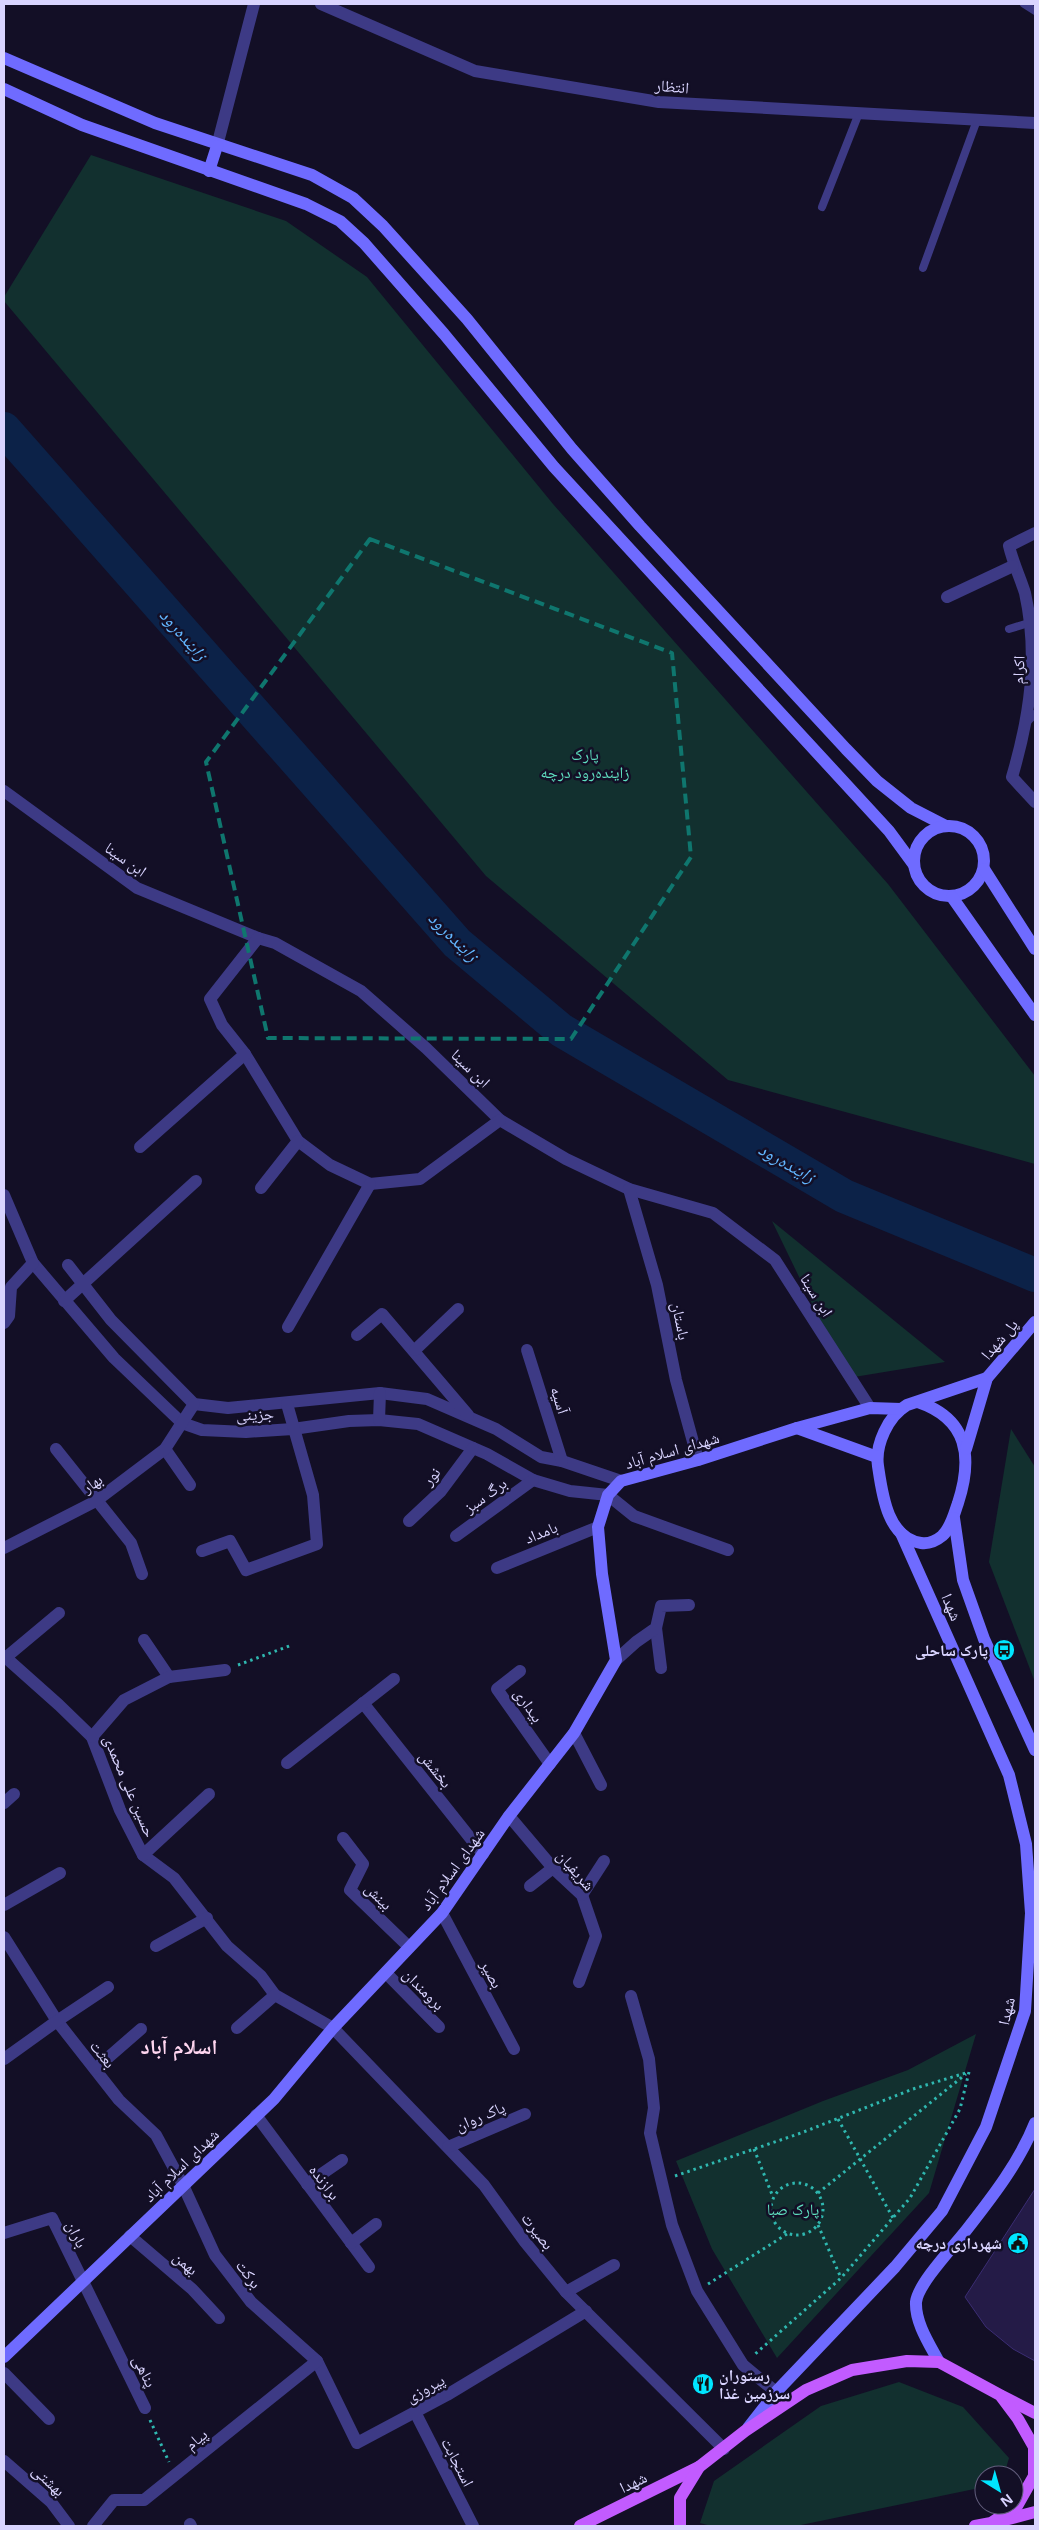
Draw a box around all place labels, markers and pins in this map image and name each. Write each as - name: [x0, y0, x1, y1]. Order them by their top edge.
- bus stop icon: پارک ساحلی: [992, 1638, 1016, 1662]
- place label: پارک ساحلی: [915, 1639, 988, 1661]
- public building icon: شهرداری درچه: [1006, 2231, 1030, 2255]
- place label: شهرداری درچه: [915, 2232, 1002, 2254]
- place label: رستوران سرزمین غذا: [719, 2364, 790, 2404]
- restaurant icon: رستوران سرزمین غذا: [691, 2372, 715, 2396]

